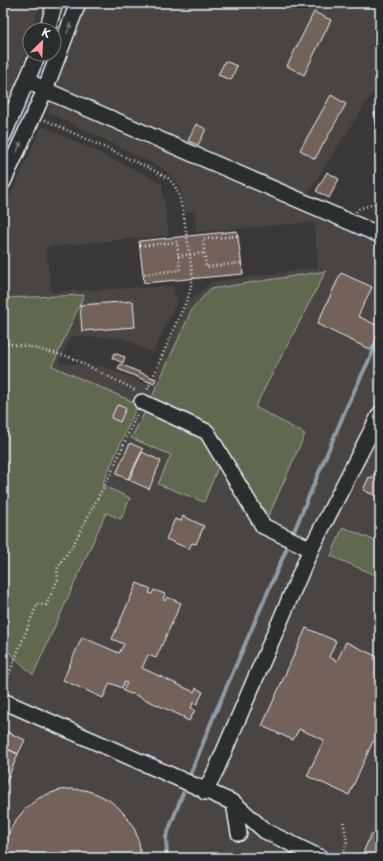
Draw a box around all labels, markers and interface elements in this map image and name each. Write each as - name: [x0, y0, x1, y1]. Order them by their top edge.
- one-way arrow: [67, 21, 73, 33]
- north arrow: [22, 22, 62, 62]
- text: K: [39, 23, 53, 42]
- one-way arrow: [16, 141, 22, 152]

